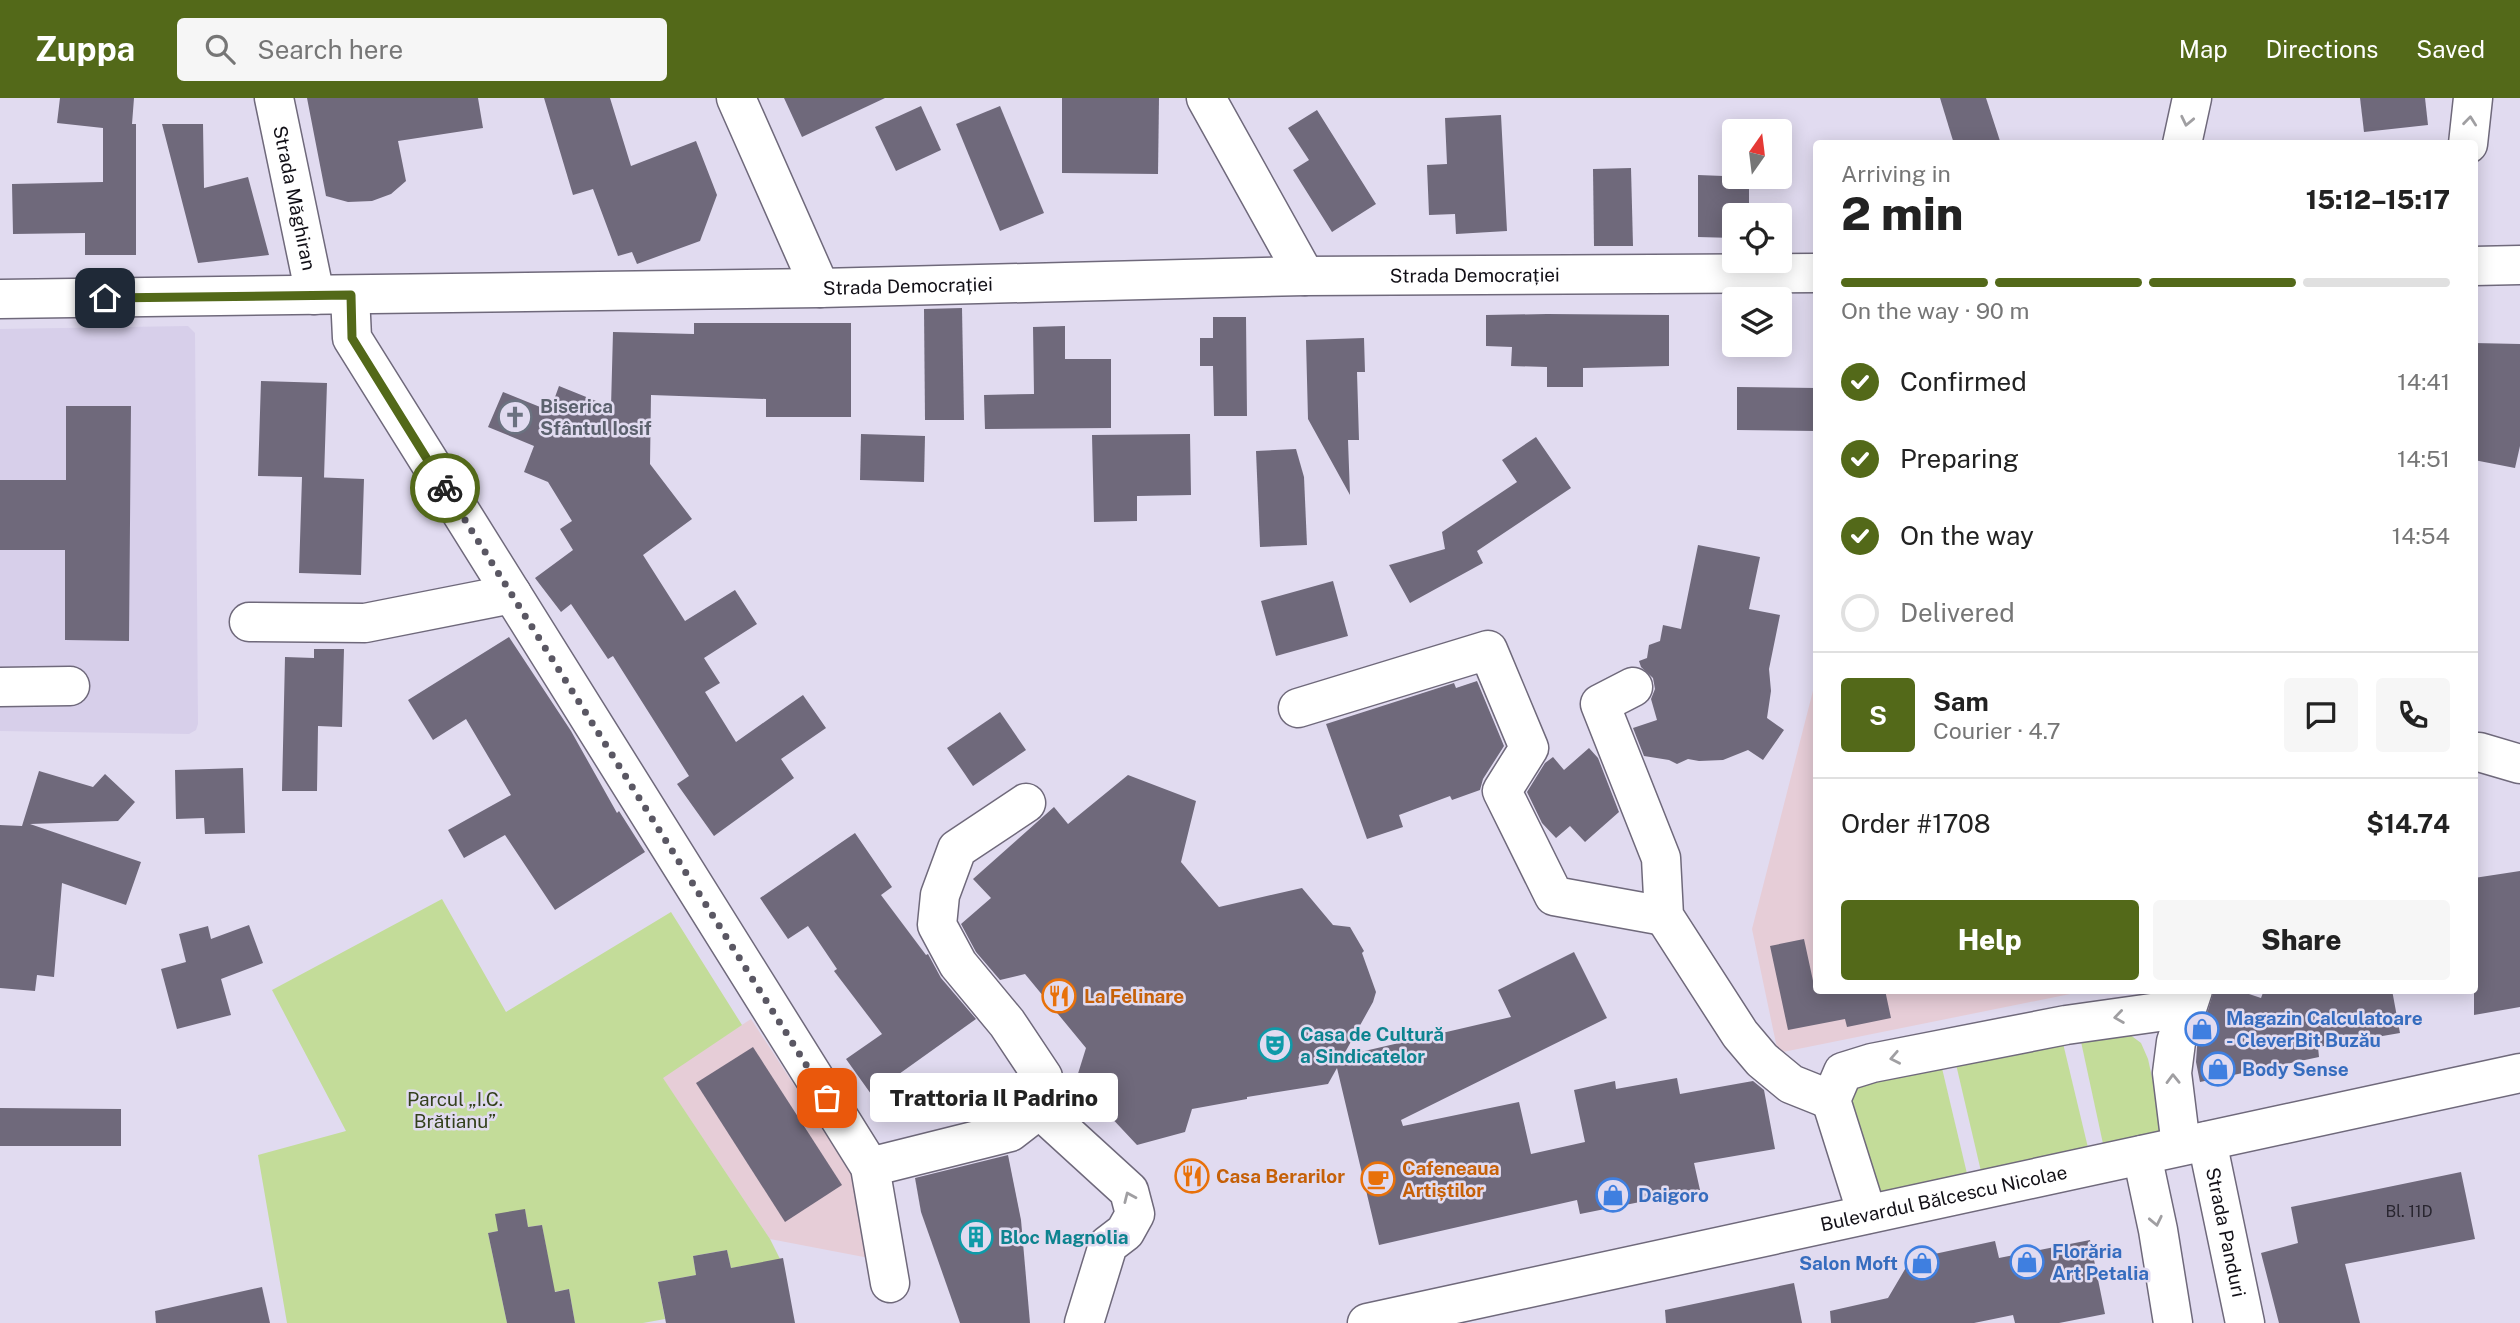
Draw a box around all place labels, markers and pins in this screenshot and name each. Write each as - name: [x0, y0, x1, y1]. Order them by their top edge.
- pin: [75, 268, 135, 328]
- place label: Biserica Sfântul Iosif: [540, 395, 652, 439]
- church icon: Biserica Sfântul Iosif: [496, 398, 534, 436]
- restaurant icon: La Felinare: [1040, 977, 1078, 1015]
- place label: La Felinare: [1084, 985, 1184, 1007]
- place label: Magazin Calculatoare - CleverBit Buzău: [2226, 1007, 2423, 1051]
- shop icon: Magazin Calculatoare - CleverBit Buzău: [2183, 1010, 2221, 1048]
- place label: Casa de Cultură a Sindicatelor: [1300, 1023, 1444, 1067]
- theatre icon: Casa de Cultură a Sindicatelor: [1256, 1026, 1294, 1064]
- shop icon: Body Sense: [2199, 1050, 2237, 1088]
- place label: Body Sense: [2242, 1058, 2349, 1080]
- pin: [797, 1068, 857, 1128]
- callout: Trattoria Il Padrino: [869, 1074, 1118, 1122]
- restaurant icon: Casa Berarilor: [1173, 1157, 1211, 1195]
- place label: Cafeneaua Artiștilor: [1402, 1157, 1499, 1201]
- cafe icon: Cafeneaua Artiștilor: [1359, 1160, 1397, 1198]
- place label: Casa Berarilor: [1216, 1165, 1345, 1187]
- shop icon: Daigoro: [1594, 1176, 1632, 1214]
- place label: Daigoro: [1638, 1184, 1709, 1206]
- building icon: Bloc Magnolia: [957, 1218, 995, 1256]
- place label: Bloc Magnolia: [1000, 1226, 1129, 1248]
- place label: Florăria Art Petalia: [2052, 1240, 2149, 1284]
- shop icon: Florăria Art Petalia: [2008, 1243, 2046, 1281]
- shop icon: Salon Moft: [1903, 1244, 1941, 1282]
- place label: Salon Moft: [1799, 1252, 1898, 1274]

